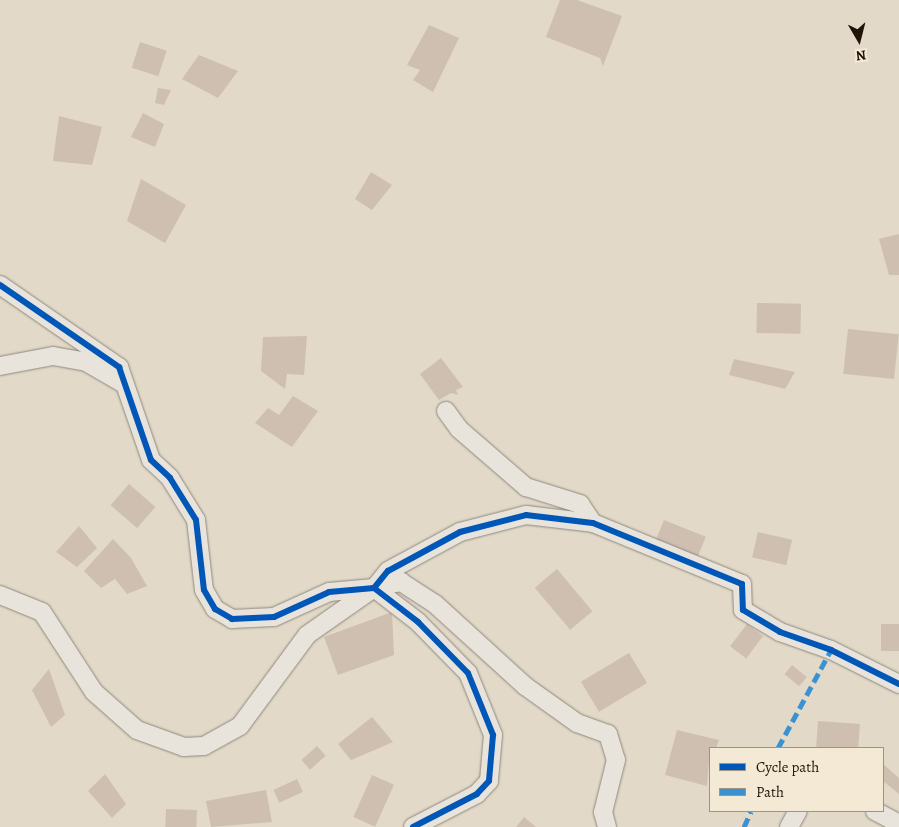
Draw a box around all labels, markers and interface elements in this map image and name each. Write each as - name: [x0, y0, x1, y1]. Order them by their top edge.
- north arrow: [834, 15, 884, 65]
- text: N: [855, 45, 868, 65]
- legend: [709, 747, 884, 812]
- text: Cycle path: [756, 757, 819, 777]
- text: Path: [756, 782, 784, 802]

